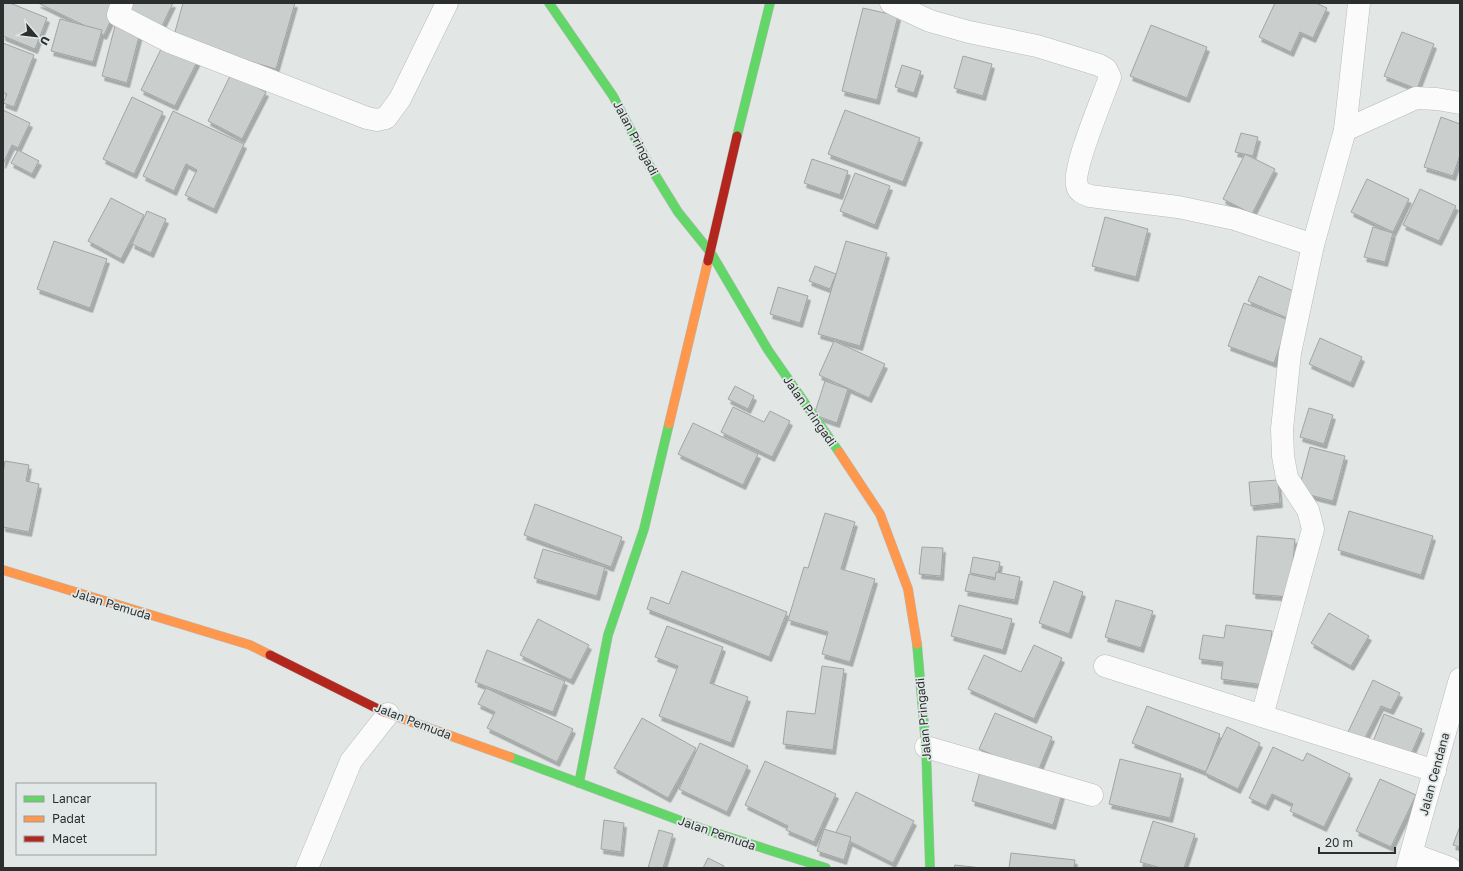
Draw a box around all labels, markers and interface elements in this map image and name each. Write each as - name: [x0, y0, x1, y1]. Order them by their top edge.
- north arrow: [16, 16, 56, 56]
- text: U: [38, 34, 53, 48]
- street label: Jalan Pringadi: [610, 98, 662, 178]
- street label: Jalan Pringadi: [780, 373, 840, 449]
- street label: Jalan Pemuda: [71, 585, 153, 623]
- street label: Jalan Pringadi: [912, 677, 934, 761]
- street label: Jalan Pemuda: [372, 699, 454, 743]
- street label: Jalan Cendana: [1416, 731, 1452, 817]
- legend: [16, 783, 156, 855]
- text: Lancar: [52, 791, 91, 806]
- text: Padat: [52, 811, 86, 826]
- street label: Jalan Pemuda: [676, 813, 758, 853]
- scale bar: [1319, 829, 1395, 855]
- text: Macet: [52, 831, 88, 846]
- text: 20 m: [1325, 835, 1353, 850]

